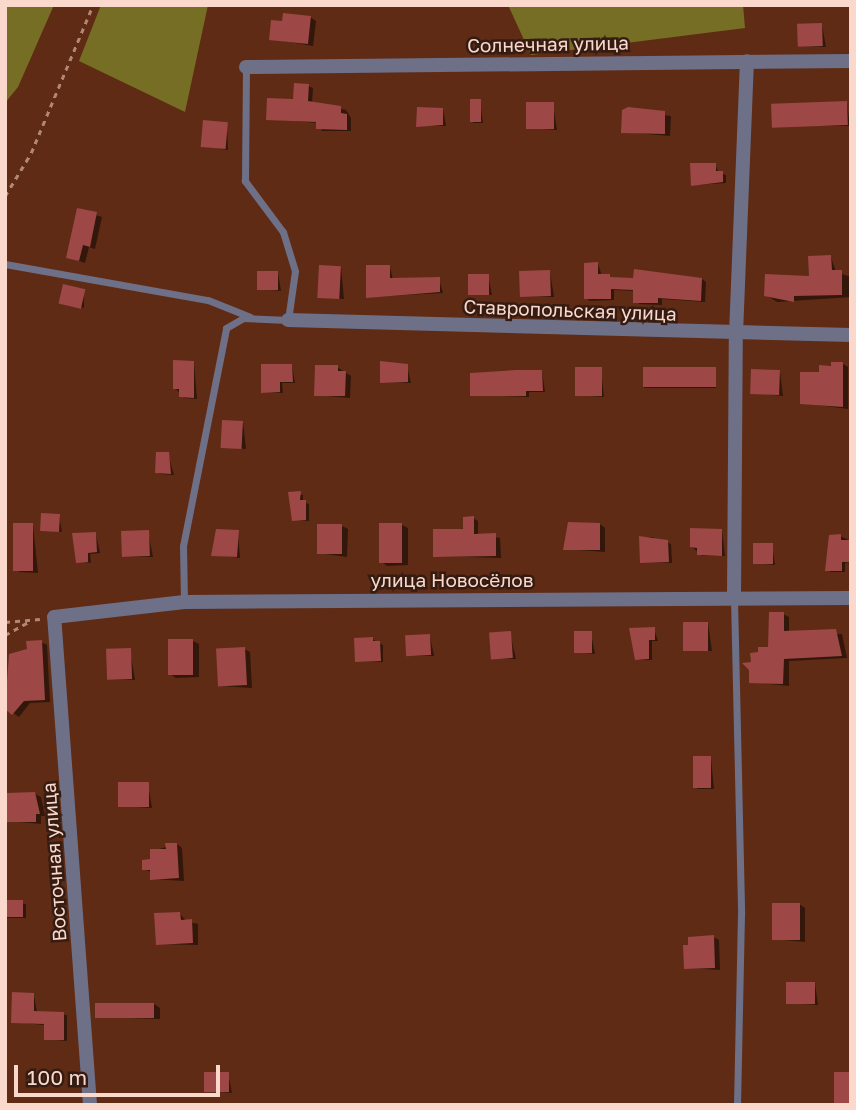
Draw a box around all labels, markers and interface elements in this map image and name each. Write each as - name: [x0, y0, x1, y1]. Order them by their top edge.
- street label: Солнечная улица: [467, 31, 629, 57]
- street label: Ставропольская улица: [463, 295, 677, 325]
- street label: улица Новосёлов: [371, 569, 533, 591]
- street label: Восточная улица: [37, 782, 71, 942]
- scale bar: [18, 1050, 224, 1094]
- text: 100 m: [27, 1064, 87, 1090]

